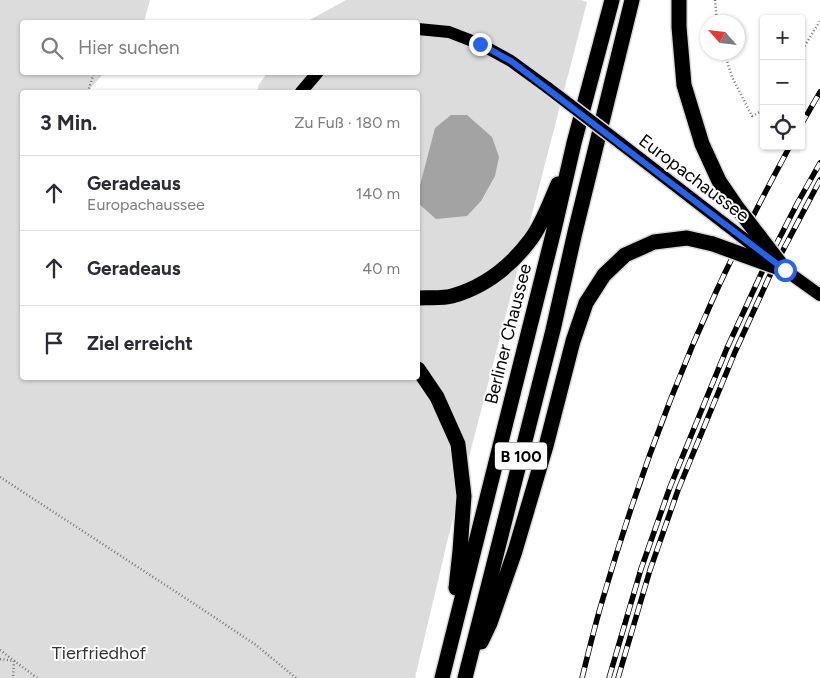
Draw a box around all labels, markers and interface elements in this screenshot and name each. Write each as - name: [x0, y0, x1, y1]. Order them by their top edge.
- north arrow: [700, 15, 745, 60]
- map controls: [760, 15, 805, 150]
- button: +: [760, 15, 805, 60]
- search box: [20, 20, 420, 75]
- route end: [469, 33, 492, 56]
- icon: search: [38, 34, 66, 62]
- text: Hier suchen: [78, 36, 179, 59]
- button: −: [760, 60, 805, 105]
- button: locate: [760, 105, 805, 150]
- text: 3 Min.: [40, 110, 97, 135]
- text: Zu Fuß · 180 m: [294, 113, 400, 132]
- street label: Europachaussee: [634, 129, 754, 227]
- text: Geradeaus: [87, 172, 181, 195]
- icon: ahead: [40, 179, 68, 207]
- text: 140 m: [356, 184, 400, 203]
- text: Europachaussee: [87, 195, 205, 214]
- icon: ahead: [40, 254, 68, 282]
- text: Geradeaus: [87, 257, 181, 280]
- text: 40 m: [362, 259, 400, 278]
- route start: [774, 259, 797, 282]
- street label: Berliner Chaussee: [480, 261, 536, 407]
- icon: arrive: [40, 329, 68, 357]
- text: Ziel erreicht: [87, 332, 193, 355]
- road number: B 100: [495, 442, 547, 470]
- park label: Tierfriedhof: [52, 642, 147, 664]

